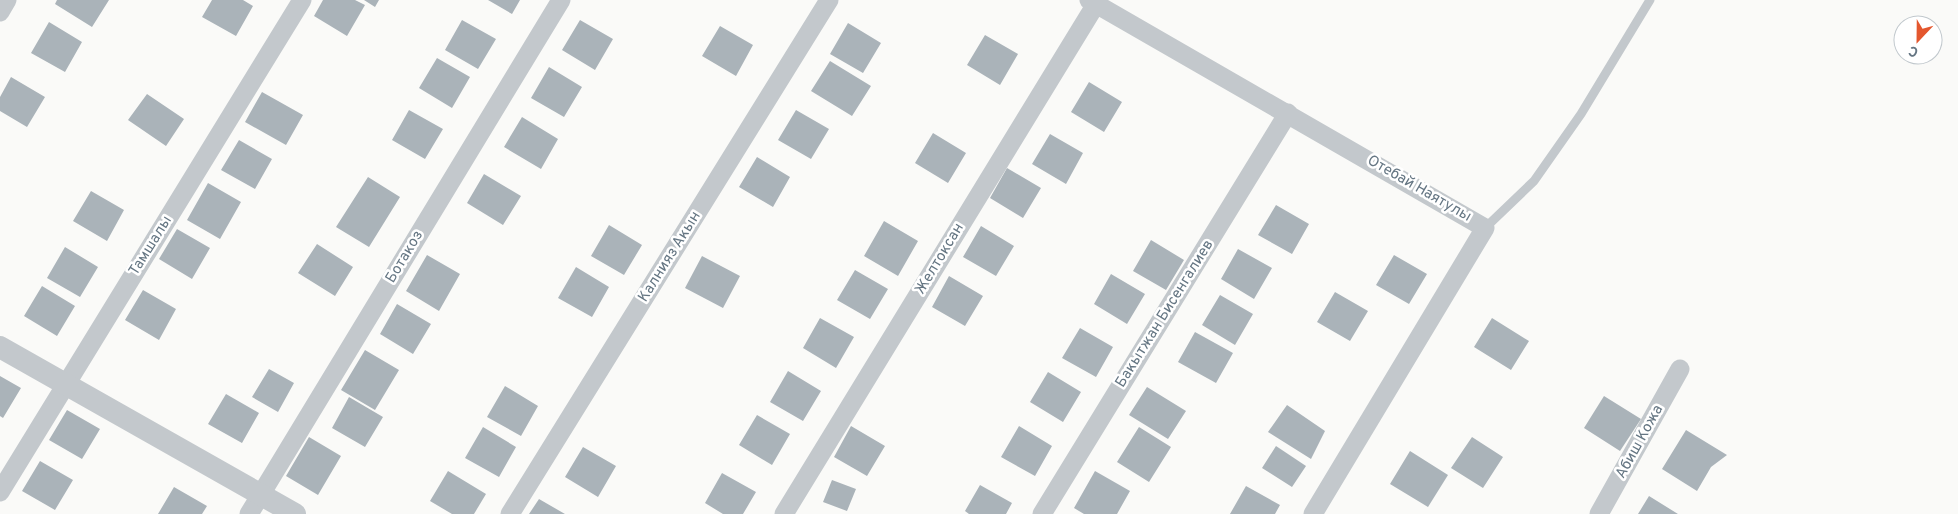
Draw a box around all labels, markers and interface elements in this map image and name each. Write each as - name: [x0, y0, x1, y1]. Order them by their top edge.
- north arrow: [1893, 15, 1943, 65]
- text: С: [1906, 41, 1921, 60]
- street label: Отебай Наятулы: [1363, 151, 1475, 227]
- street label: Калнияз Акын: [634, 208, 706, 306]
- street label: Тамшалы: [125, 212, 177, 280]
- street label: Желтоксан: [911, 220, 969, 298]
- street label: Ботакоз: [382, 227, 428, 287]
- street label: Бакытжан Бисенгалиев: [1112, 236, 1218, 392]
- street label: Абиш Кожа: [1612, 402, 1668, 482]

